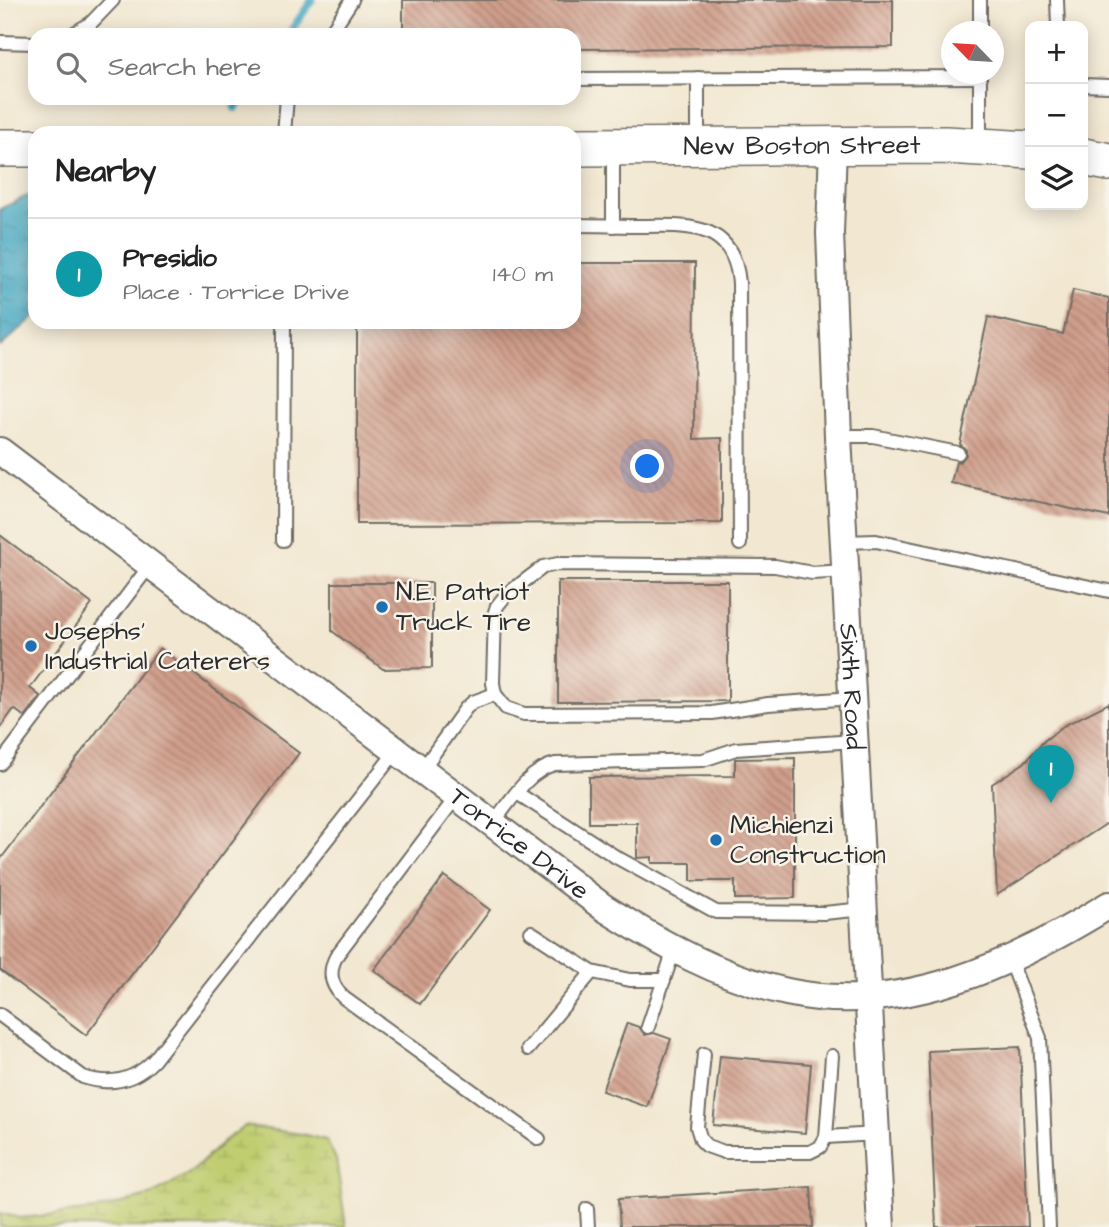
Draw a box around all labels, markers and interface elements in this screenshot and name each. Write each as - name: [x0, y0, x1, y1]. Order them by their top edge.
- north arrow: [941, 21, 1004, 84]
- map controls: [1025, 21, 1088, 210]
- button: +: [1025, 21, 1088, 84]
- search box: [28, 28, 581, 105]
- icon: search: [52, 48, 90, 86]
- text: Search here: [108, 49, 261, 85]
- button: −: [1025, 84, 1088, 147]
- street label: New Boston Street: [683, 127, 921, 164]
- button: layers: [1025, 147, 1088, 210]
- text: Nearby: [56, 151, 156, 193]
- text: Presidio: [123, 240, 217, 276]
- text: 1: [78, 258, 80, 290]
- text: 140 m: [493, 258, 553, 290]
- text: Place · Torrice Drive: [123, 276, 349, 308]
- your location: [630, 449, 664, 483]
- place label: N.E. Patriot Truck Tire: [396, 574, 531, 640]
- marker: N.E. Patriot Truck Tire: [374, 599, 390, 615]
- place label: Josephs' Industrial Caterers: [45, 613, 270, 679]
- street label: Sixth Road: [830, 622, 873, 751]
- marker: Josephs' Industrial Caterers: [23, 638, 39, 654]
- pin: 1: [1028, 745, 1074, 803]
- street label: Torrice Drive: [442, 779, 597, 908]
- place label: Michienzi Construction: [730, 807, 886, 873]
- marker: Michienzi Construction: [708, 832, 724, 848]

